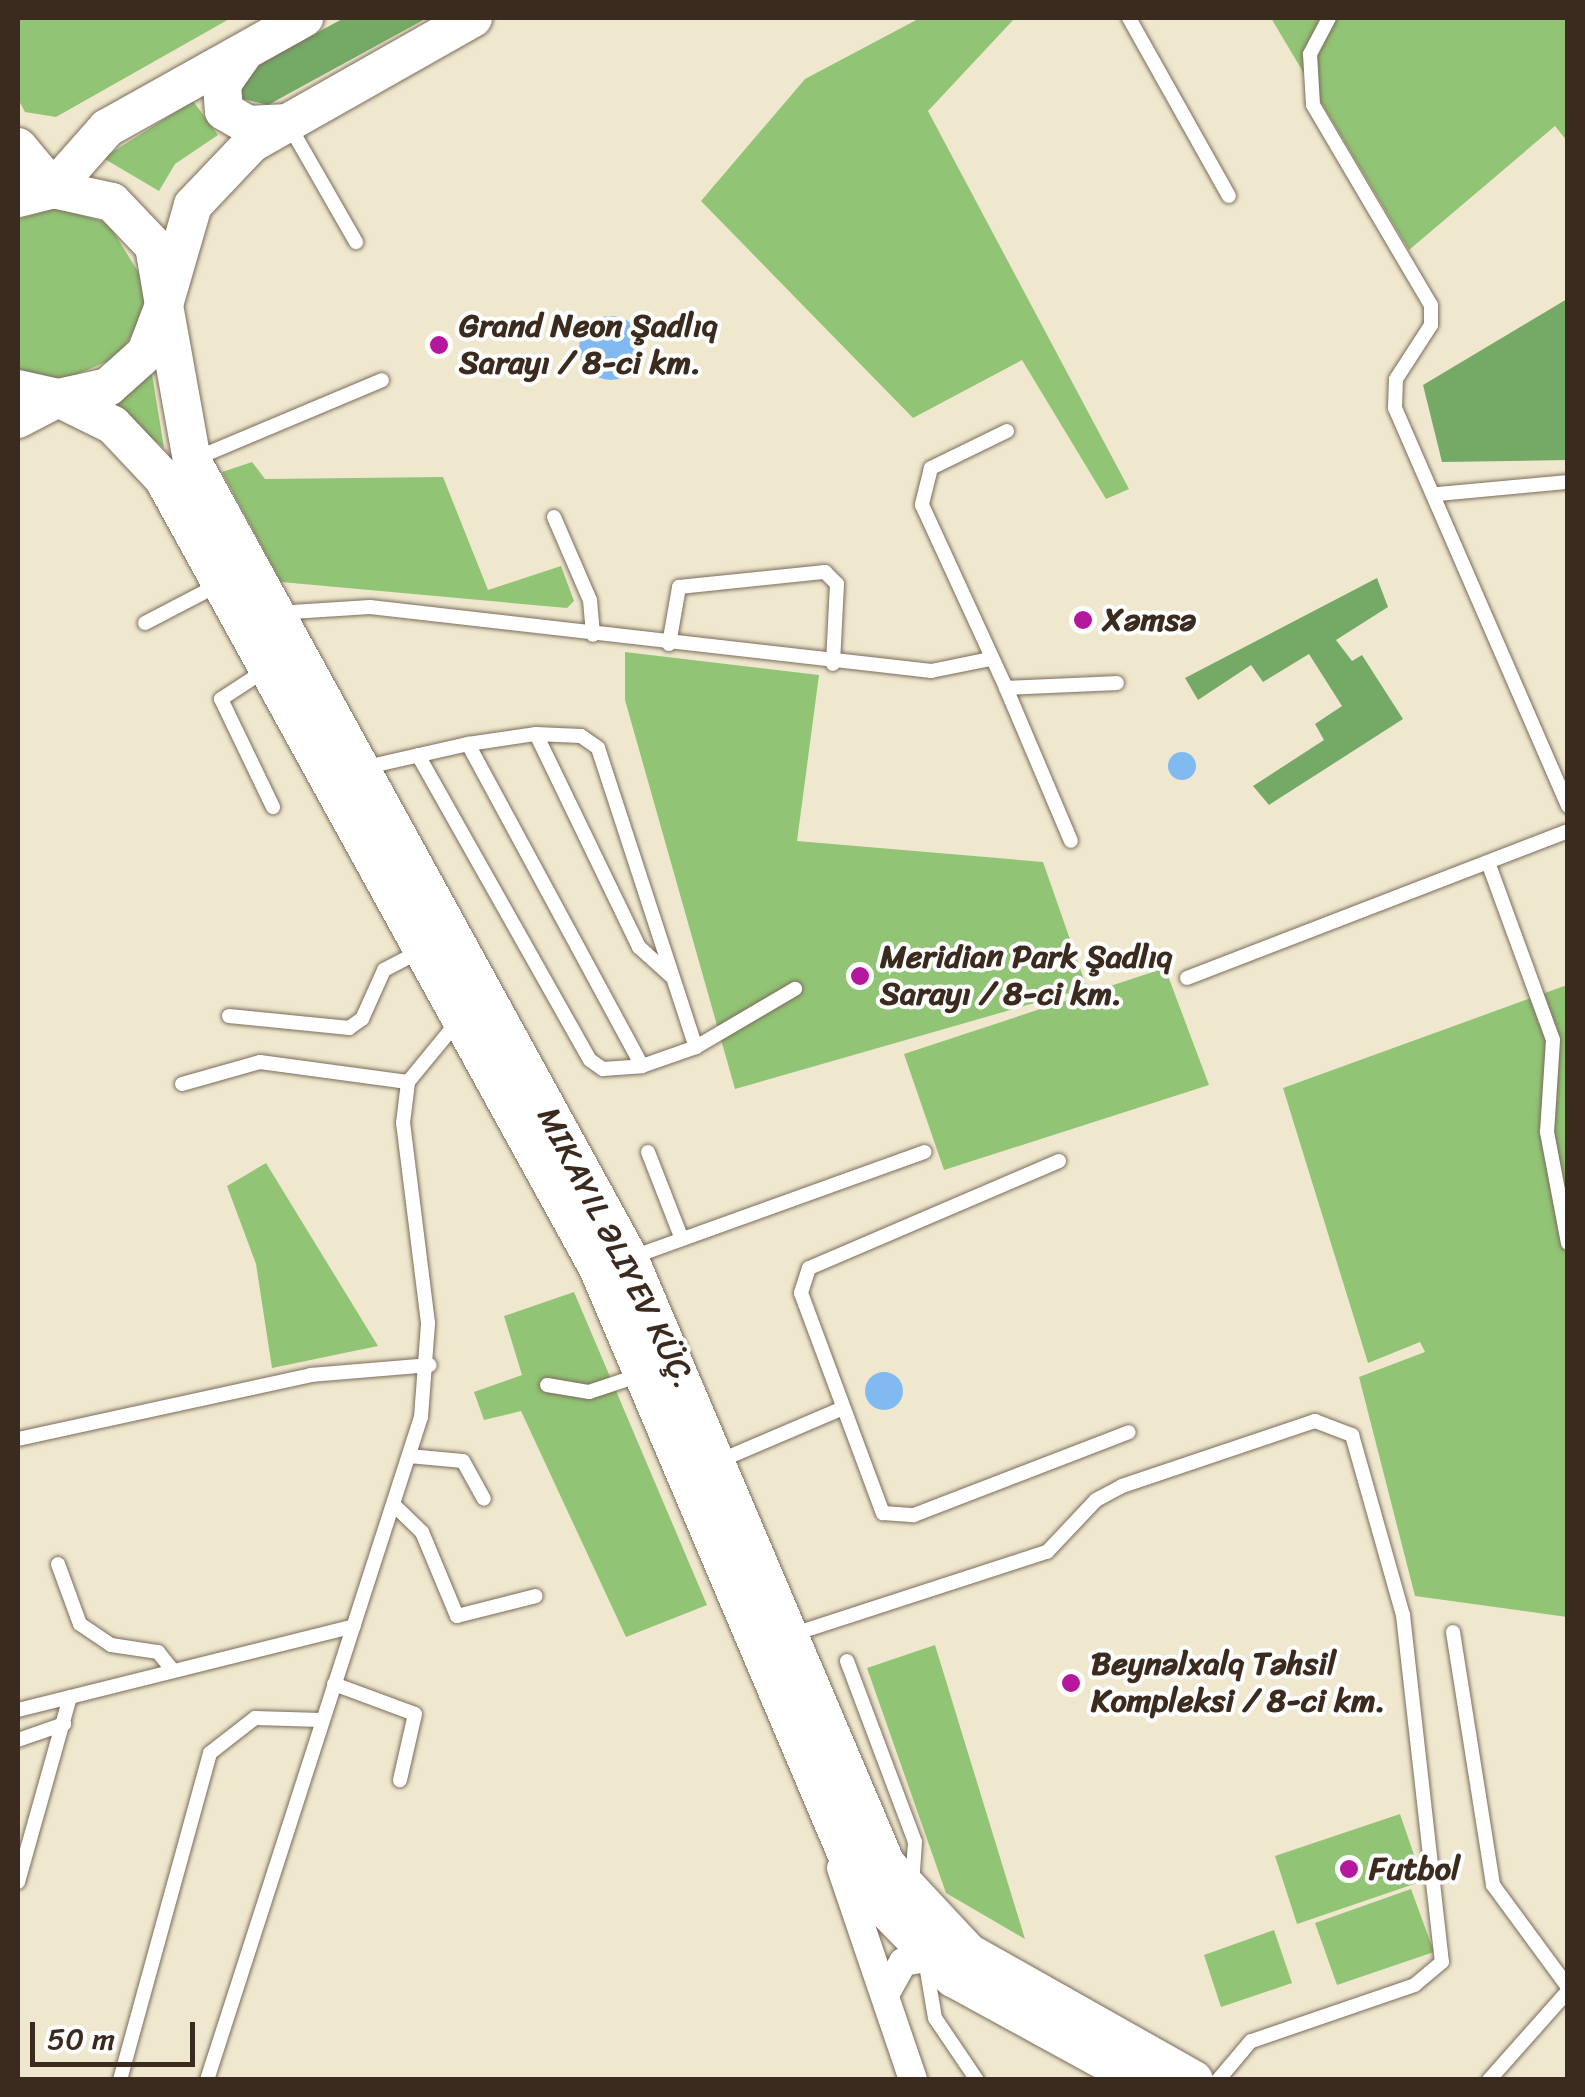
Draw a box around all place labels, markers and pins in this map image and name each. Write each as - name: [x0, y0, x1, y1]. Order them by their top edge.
- place label: Grand Neon Şadlıq Sarayı / 8-ci km.: [459, 308, 718, 383]
- marker: Grand Neon Şadlıq Sarayı / 8-ci km.: [428, 334, 450, 356]
- place label: Xəmsə: [1103, 601, 1196, 639]
- marker: Xəmsə: [1072, 609, 1094, 631]
- place label: Meridian Park Şadlıq Sarayı / 8-ci km.: [880, 939, 1172, 1014]
- marker: Meridian Park Şadlıq Sarayı / 8-ci km.: [849, 965, 871, 987]
- place label: Beynəlxalq Təhsil Kompleksi / 8-ci km.: [1091, 1646, 1385, 1721]
- marker: Beynəlxalq Təhsil Kompleksi / 8-ci km.: [1060, 1672, 1082, 1694]
- place label: Futbol: [1369, 1850, 1460, 1888]
- marker: Futbol: [1338, 1858, 1360, 1880]

